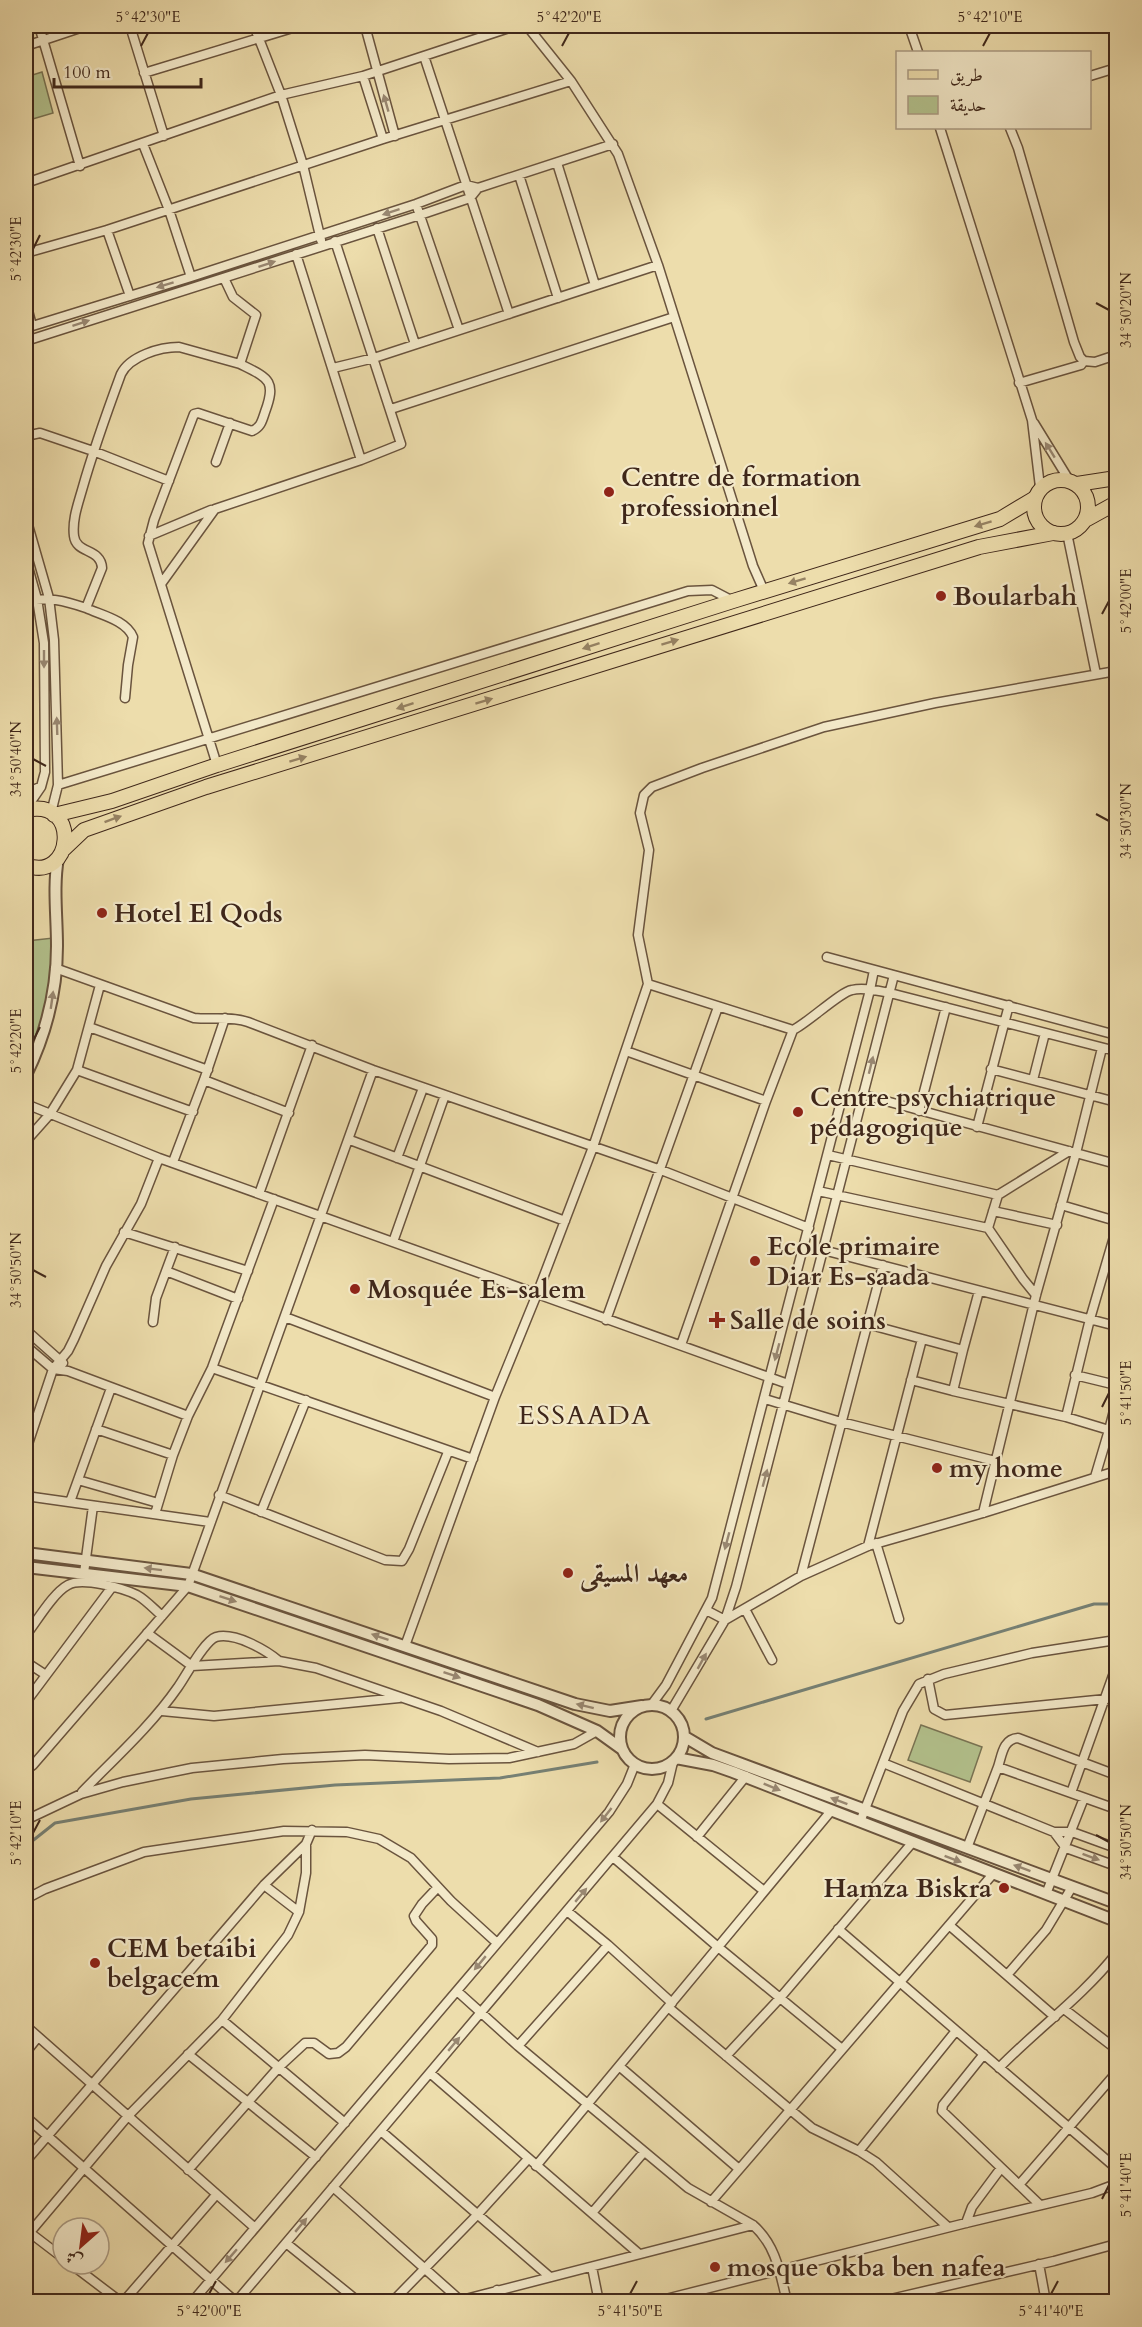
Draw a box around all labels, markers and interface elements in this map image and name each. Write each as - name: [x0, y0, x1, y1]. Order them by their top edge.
- text: 5°42'30"E: [116, 7, 180, 27]
- text: 5°42'20"E: [537, 7, 601, 27]
- text: 5°42'10"E: [958, 7, 1022, 27]
- scale bar: [54, 51, 201, 89]
- legend: [896, 51, 1091, 129]
- text: 100 m: [63, 60, 111, 85]
- text: طريق: [950, 63, 983, 88]
- text: حديقة: [950, 93, 986, 118]
- one-way arrow: [381, 94, 390, 112]
- one-way arrow: [382, 208, 400, 217]
- text: 5°42'30"E: [6, 217, 26, 281]
- one-way arrow: [258, 259, 276, 268]
- text: 34°50'20"N: [1116, 272, 1136, 348]
- one-way arrow: [156, 281, 174, 290]
- one-way arrow: [72, 318, 90, 328]
- one-way arrow: [1045, 442, 1056, 458]
- place label: Centre de formation professionnel: [621, 460, 861, 525]
- marker: Centre de formation professionnel: [602, 485, 616, 499]
- one-way arrow: [974, 520, 992, 529]
- text: 5°42'00"E: [1116, 569, 1136, 633]
- one-way arrow: [788, 577, 806, 586]
- place label: Boularbah: [953, 579, 1077, 614]
- marker: Boularbah: [934, 589, 948, 603]
- one-way arrow: [661, 637, 679, 647]
- one-way arrow: [582, 642, 600, 652]
- one-way arrow: [39, 649, 49, 668]
- one-way arrow: [475, 696, 493, 705]
- one-way arrow: [396, 701, 414, 711]
- one-way arrow: [53, 717, 62, 736]
- text: 34°50'40"N: [6, 721, 26, 797]
- one-way arrow: [289, 754, 307, 763]
- text: 34°50'30"N: [1116, 783, 1136, 859]
- one-way arrow: [104, 814, 122, 824]
- place label: Hotel El Qods: [114, 896, 283, 931]
- marker: Hotel El Qods: [95, 906, 109, 920]
- one-way arrow: [47, 991, 56, 1010]
- text: 5°42'20"E: [6, 1009, 26, 1073]
- one-way arrow: [867, 1056, 877, 1075]
- place label: Centre psychiatrique pédagogique: [810, 1080, 1056, 1145]
- marker: Centre psychiatrique pédagogique: [791, 1105, 805, 1119]
- place label: Ecole primaire Diar Es-saada: [767, 1229, 940, 1294]
- text: 34°50'50"N: [6, 1232, 26, 1308]
- marker: Ecole primaire Diar Es-saada: [748, 1254, 762, 1268]
- place label: Mosquée Es-salem: [367, 1272, 585, 1307]
- marker: Mosquée Es-salem: [348, 1282, 362, 1296]
- place label: Salle de soins: [730, 1303, 886, 1338]
- marker: Salle de soins: [708, 1311, 726, 1329]
- one-way arrow: [771, 1343, 781, 1361]
- text: 5°41'50"E: [1116, 1361, 1136, 1425]
- district label: ESSAADA: [518, 1397, 652, 1434]
- place label: my home: [949, 1451, 1063, 1486]
- marker: my home: [930, 1461, 944, 1475]
- one-way arrow: [760, 1469, 770, 1487]
- one-way arrow: [722, 1532, 731, 1550]
- place label: معهد المسيقى: [579, 1556, 688, 1593]
- one-way arrow: [144, 1564, 163, 1574]
- marker: معهد المسيقى: [561, 1566, 575, 1580]
- one-way arrow: [219, 1594, 237, 1604]
- one-way arrow: [371, 1632, 389, 1642]
- one-way arrow: [697, 1652, 707, 1669]
- one-way arrow: [443, 1671, 461, 1681]
- one-way arrow: [575, 1701, 593, 1710]
- one-way arrow: [763, 1783, 781, 1792]
- one-way arrow: [830, 1795, 848, 1805]
- text: 5°42'10"E: [6, 1801, 26, 1865]
- text: 34°50'50"N: [1116, 1804, 1136, 1880]
- one-way arrow: [599, 1807, 612, 1823]
- one-way arrow: [1082, 1853, 1100, 1863]
- one-way arrow: [945, 1854, 963, 1864]
- one-way arrow: [1013, 1863, 1031, 1873]
- place label: Hamza Biskra: [823, 1871, 992, 1906]
- marker: Hamza Biskra: [997, 1881, 1011, 1895]
- one-way arrow: [574, 1887, 587, 1903]
- place label: CEM betaibi belgacem: [107, 1931, 257, 1996]
- marker: CEM betaibi belgacem: [88, 1956, 102, 1970]
- one-way arrow: [474, 1956, 486, 1971]
- one-way arrow: [448, 2036, 461, 2052]
- text: 5°41'40"E: [1116, 2153, 1136, 2217]
- north arrow: [51, 2216, 111, 2276]
- one-way arrow: [295, 2217, 308, 2233]
- text: ش: [62, 2245, 87, 2272]
- one-way arrow: [224, 2248, 237, 2264]
- place label: mosque okba ben nafea: [727, 2250, 1006, 2285]
- marker: mosque okba ben nafea: [708, 2260, 722, 2274]
- text: 5°42'00"E: [177, 2301, 241, 2321]
- text: 5°41'50"E: [598, 2301, 662, 2321]
- text: 5°41'40"E: [1019, 2301, 1083, 2321]

